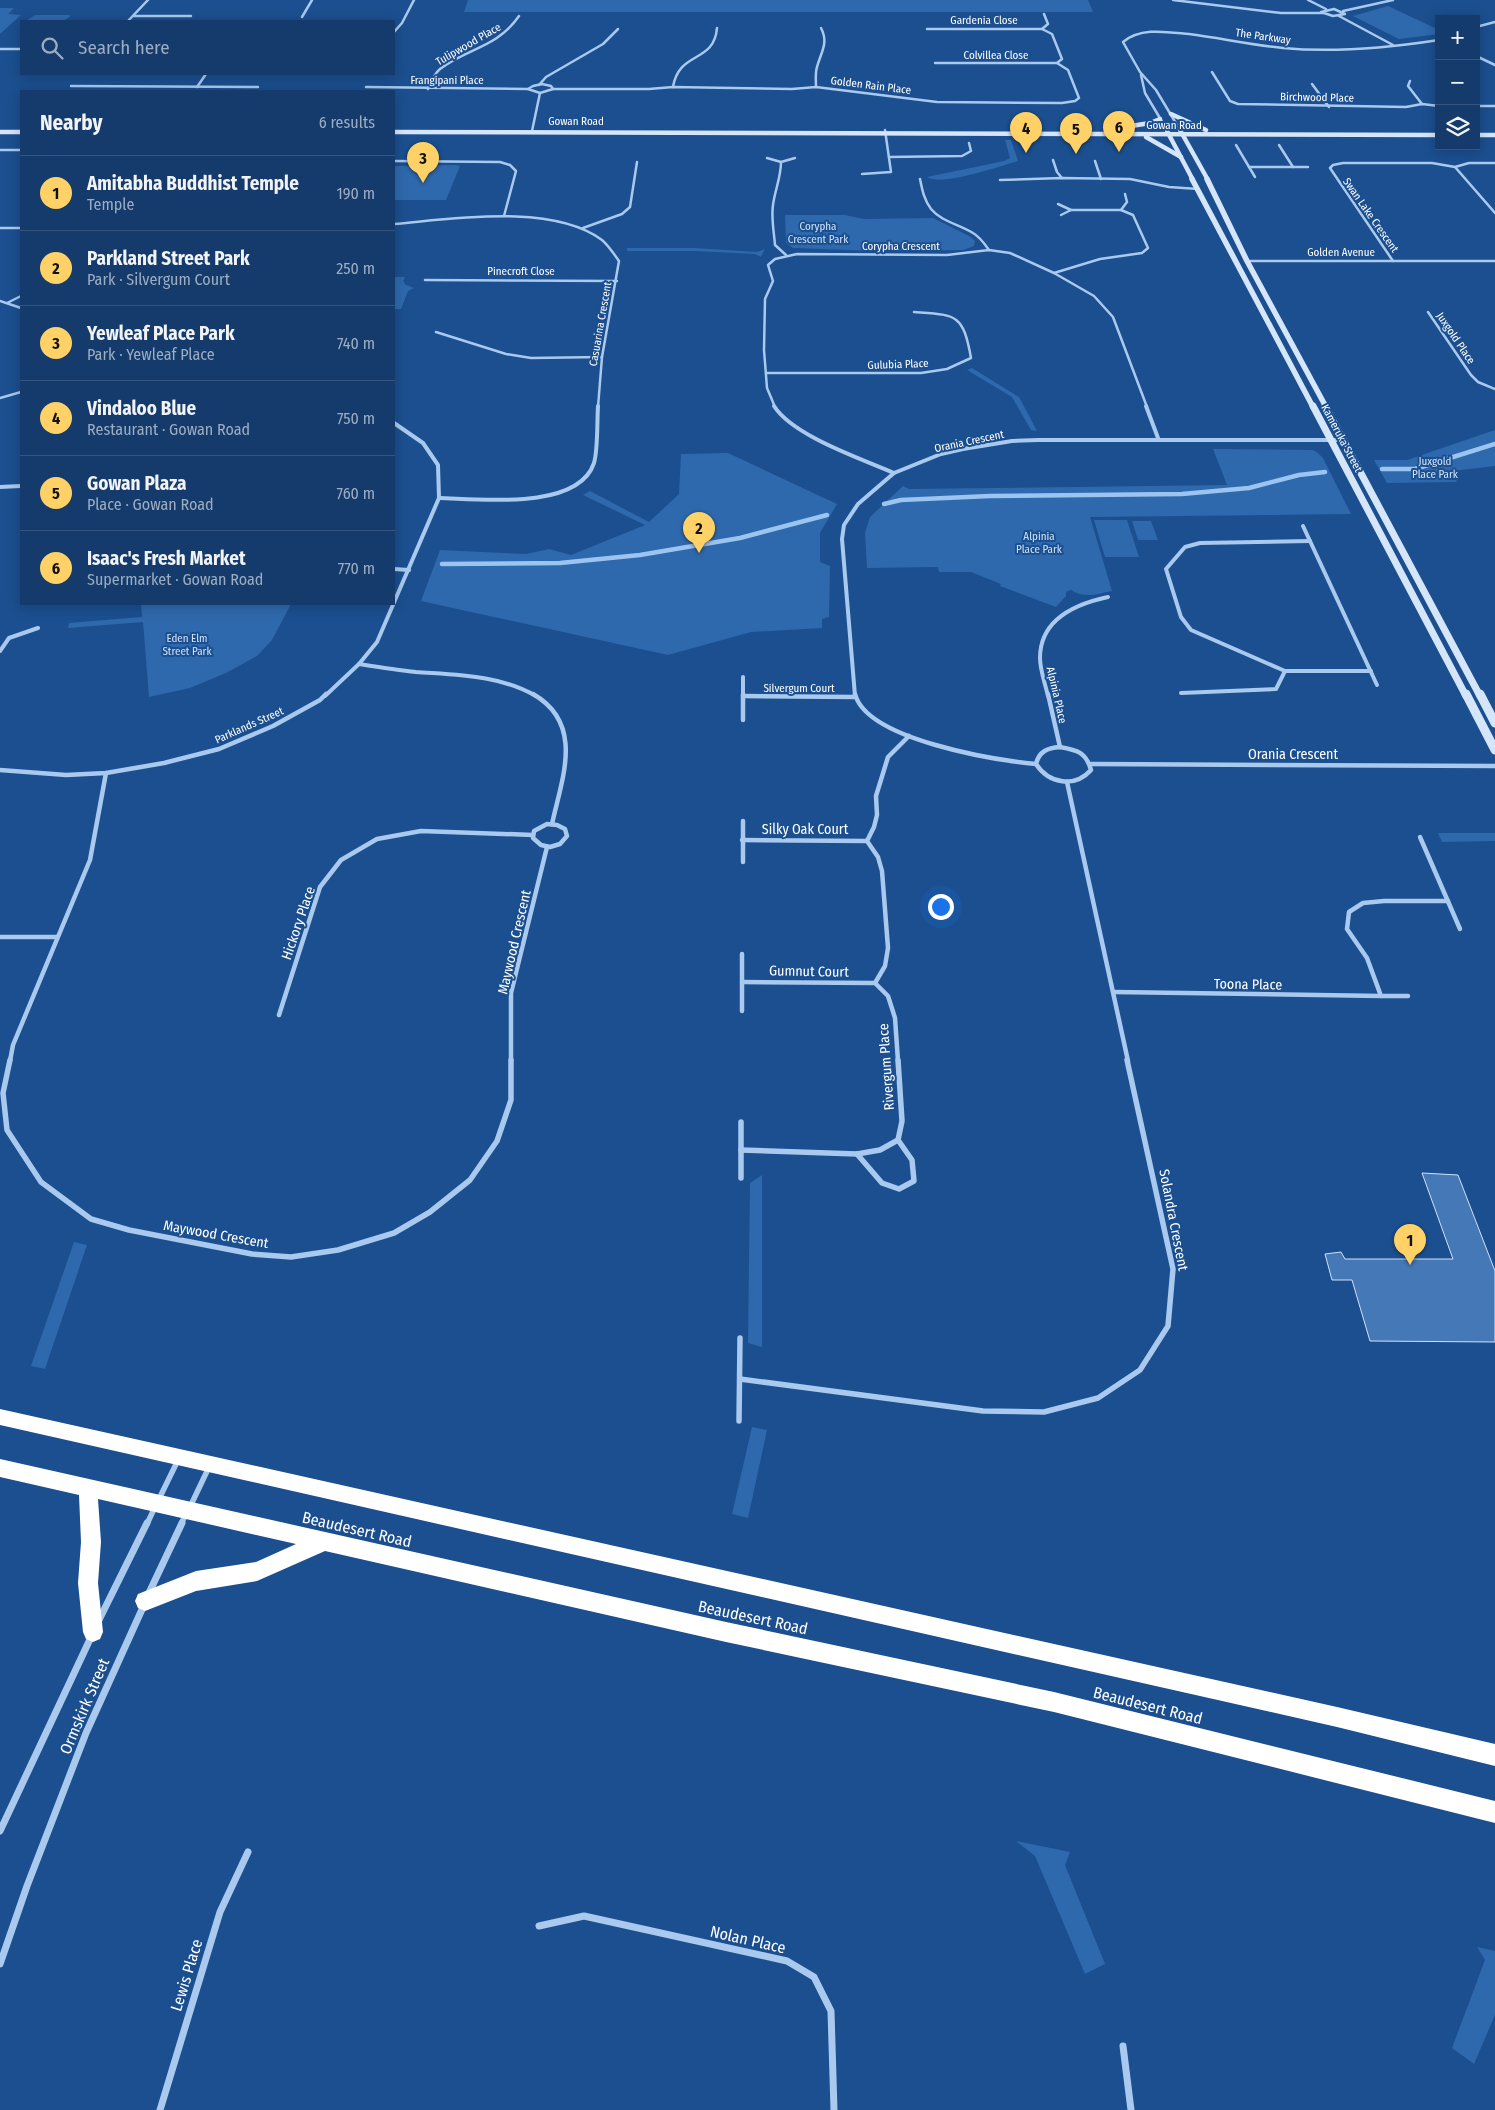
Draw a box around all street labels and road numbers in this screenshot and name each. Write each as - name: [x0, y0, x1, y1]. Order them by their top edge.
- street label: Gardenia Close: [950, 14, 1018, 27]
- street label: Tulipwood Place: [433, 21, 503, 68]
- street label: The Parkway: [1234, 26, 1291, 47]
- street label: Colvillea Close: [964, 49, 1028, 62]
- street label: Frangipani Place: [410, 74, 484, 87]
- street label: Golden Rain Place: [830, 74, 912, 97]
- street label: Birchwood Place: [1280, 90, 1354, 105]
- street label: Gowan Road: [548, 115, 604, 128]
- street label: Gowan Road: [1146, 119, 1202, 132]
- street label: Swan Lake Crescent: [1340, 176, 1401, 255]
- street label: Corypha Crescent: [862, 240, 940, 253]
- street label: Golden Avenue: [1307, 246, 1375, 259]
- street label: Pinecroft Close: [487, 265, 555, 278]
- street label: Casuarina Crescent: [587, 281, 614, 367]
- street label: Juxgold Place: [1434, 310, 1478, 367]
- street label: Gulubia Place: [867, 357, 929, 372]
- street label: Kameruka Street: [1318, 402, 1365, 475]
- street label: Orania Crescent: [933, 428, 1005, 455]
- street label: Alpinia Place: [1044, 666, 1069, 725]
- street label: Silvergum Court: [763, 682, 835, 695]
- street label: Parklands Street: [213, 704, 286, 746]
- street label: Orania Crescent: [1248, 746, 1338, 763]
- street label: Silky Oak Court: [762, 821, 849, 838]
- street label: Hickory Place: [278, 884, 319, 962]
- street label: Maywood Crescent: [494, 888, 535, 996]
- street label: Gumnut Court: [769, 962, 849, 981]
- street label: Toona Place: [1214, 975, 1282, 994]
- street label: Rivergum Place: [875, 1023, 898, 1111]
- street label: Solandra Crescent: [1155, 1168, 1192, 1273]
- street label: Maywood Crescent: [162, 1217, 270, 1252]
- street label: Beaudesert Road: [300, 1508, 413, 1551]
- street label: Beaudesert Road: [696, 1597, 809, 1638]
- street label: Ormskirk Street: [56, 1655, 114, 1757]
- street label: Beaudesert Road: [1091, 1683, 1204, 1728]
- street label: Nolan Place: [708, 1922, 788, 1957]
- street label: Lewis Place: [167, 1937, 206, 2013]

